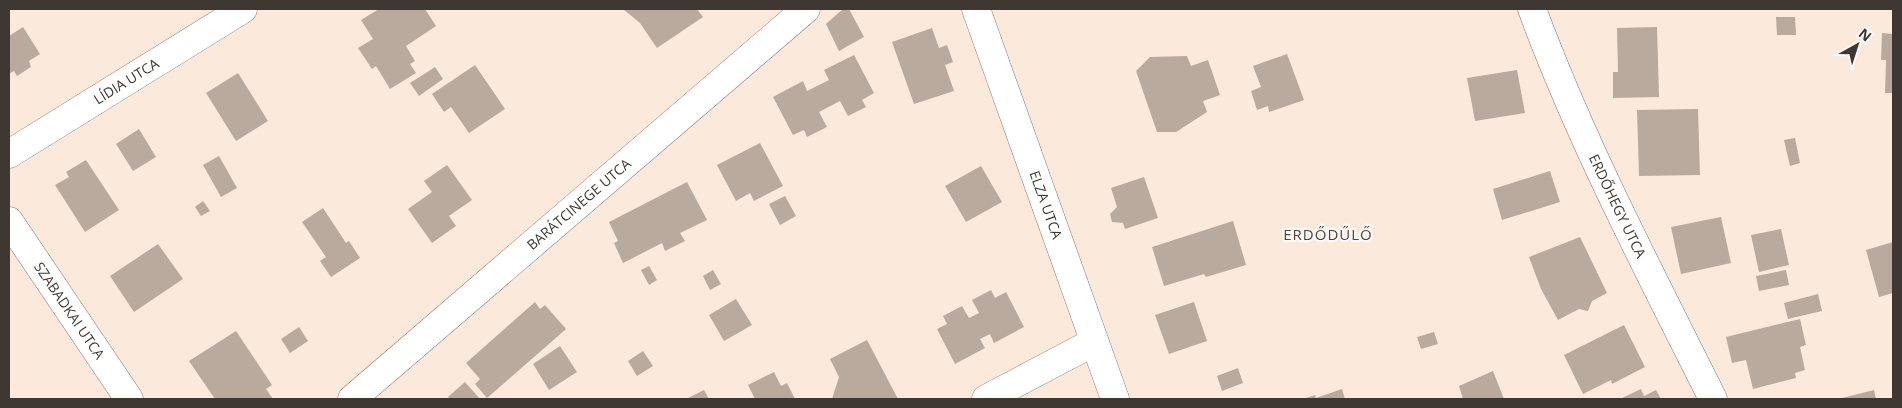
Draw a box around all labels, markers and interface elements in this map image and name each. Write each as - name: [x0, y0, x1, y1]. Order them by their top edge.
- north arrow: [1832, 20, 1882, 70]
- text: N: [1855, 24, 1876, 45]
- street label: LÍDIA UTCA: [90, 53, 162, 108]
- street label: ERDŐHEGY UTCA: [1585, 151, 1651, 261]
- street label: BARÁTCINEGE UTCA: [522, 154, 635, 254]
- street label: ELZA UTCA: [1025, 168, 1067, 242]
- district label: ERDŐDŰLŐ: [1283, 224, 1373, 244]
- street label: SZABADKAI UTCA: [30, 258, 109, 363]

